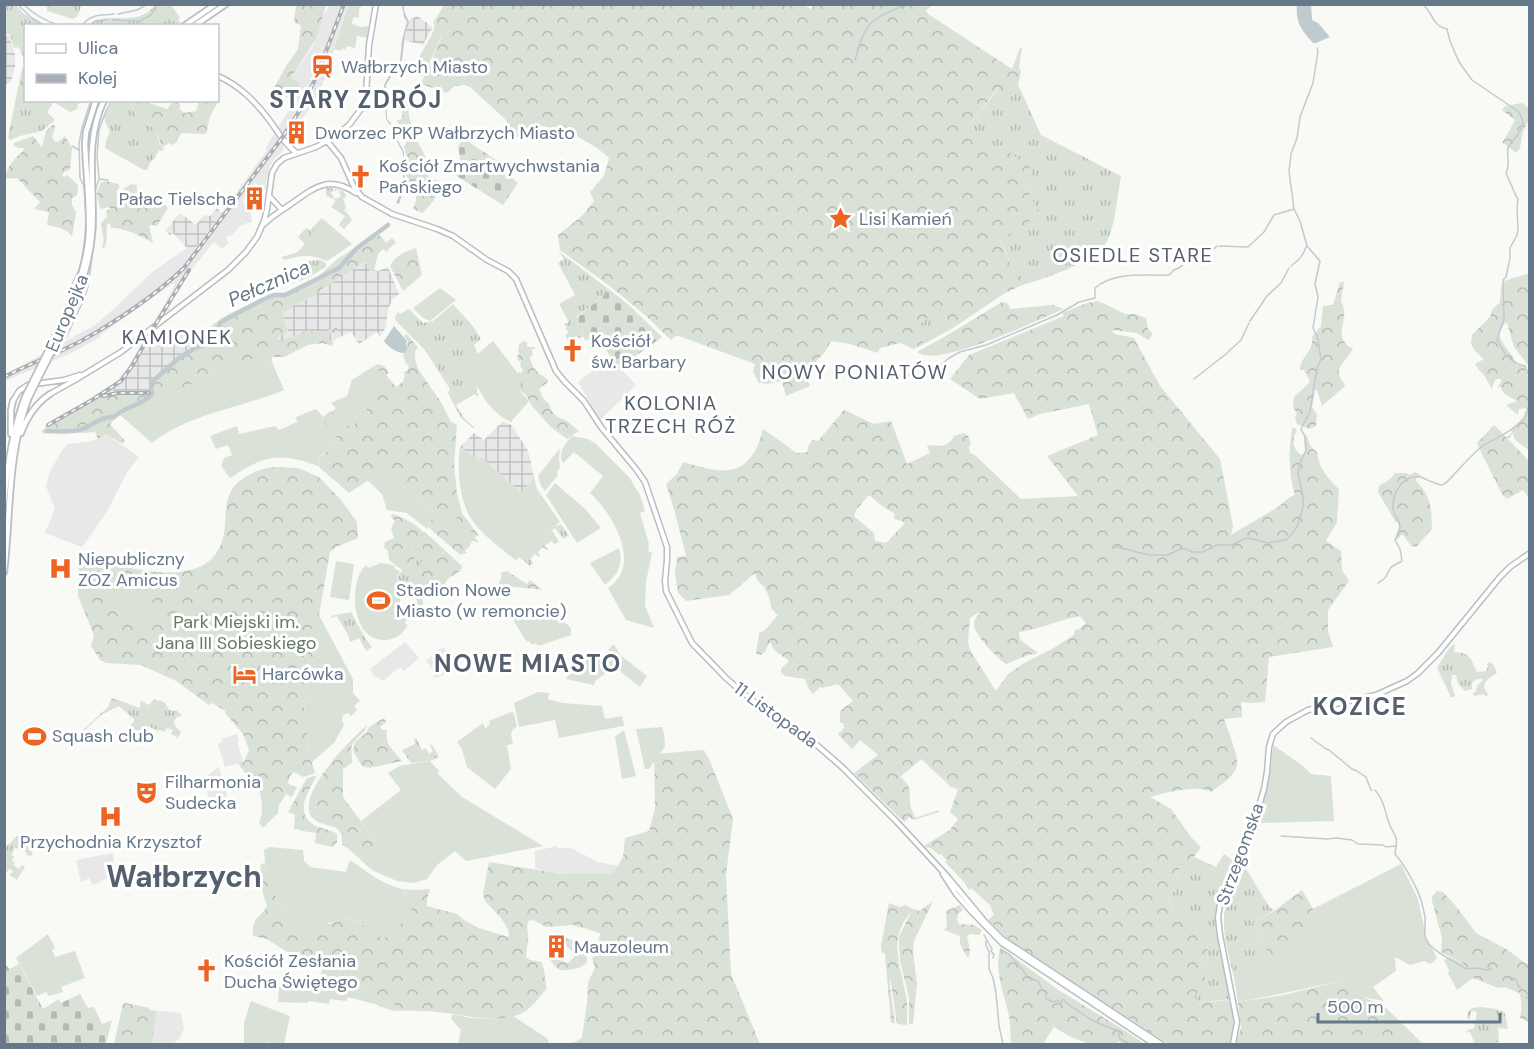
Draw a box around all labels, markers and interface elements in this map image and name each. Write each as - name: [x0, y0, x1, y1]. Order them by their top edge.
- legend: [24, 24, 219, 102]
- text: Ulica: [78, 36, 118, 60]
- station icon: Wałbrzych Miasto: [310, 54, 336, 80]
- place label: Wałbrzych Miasto: [341, 55, 488, 79]
- text: Kolej: [78, 66, 117, 90]
- district label: STARY ZDRÓJ: [269, 83, 443, 115]
- building icon: Dworzec PKP Wałbrzych Miasto: [284, 120, 310, 146]
- place label: Dworzec PKP Wałbrzych Miasto: [315, 121, 575, 145]
- place label: Kościół Zmartwychwstania Pańskiego: [379, 154, 600, 199]
- church icon: Kościół Zmartwychwstania Pańskiego: [348, 163, 374, 189]
- building icon: Pałac Tielscha: [241, 186, 267, 212]
- place label: Pałac Tielscha: [119, 187, 236, 211]
- place icon: Lisi Kamień: [828, 206, 854, 232]
- place label: Lisi Kamień: [859, 207, 952, 231]
- district label: OSIEDLE STARE: [1053, 242, 1213, 268]
- water label: Pełcznica: [224, 253, 314, 313]
- street label: Europejka: [40, 271, 94, 355]
- district label: KAMIONEK: [122, 324, 232, 350]
- place label: Kościół św. Barbary: [591, 329, 686, 374]
- church icon: Kościół św. Barbary: [560, 338, 586, 364]
- district label: NOWY PONIATÓW: [762, 359, 948, 385]
- district label: KOLONIA TRZECH RÓŻ: [605, 390, 737, 439]
- place label: Niepubliczny ZOZ Amicus: [78, 547, 185, 592]
- hospital icon: Niepubliczny ZOZ Amicus: [47, 556, 73, 582]
- place label: Stadion Nowe Miasto (w remoncie): [396, 578, 567, 623]
- sports icon: Stadion Nowe Miasto (w remoncie): [365, 587, 391, 613]
- park label: Park Miejski im. Jana III Sobieskiego: [155, 610, 317, 655]
- district label: NOWE MIASTO: [434, 648, 622, 679]
- hotel icon: Harcówka: [231, 661, 257, 687]
- place label: Harcówka: [262, 662, 344, 686]
- street label: 11 Listopada: [729, 676, 823, 754]
- district label: KOZICE: [1313, 691, 1407, 722]
- sports icon: Squash club: [21, 723, 47, 749]
- place label: Squash club: [52, 724, 154, 748]
- place label: Filharmonia Sudecka: [165, 770, 261, 815]
- theatre icon: Filharmonia Sudecka: [134, 779, 160, 805]
- street label: Strzegomska: [1210, 800, 1270, 908]
- hospital icon: Przychodnia Krzysztof: [98, 803, 124, 829]
- place label: Przychodnia Krzysztof: [20, 830, 202, 854]
- district label: Wałbrzych: [106, 857, 262, 896]
- building icon: Mauzoleum: [543, 934, 569, 960]
- place label: Mauzoleum: [574, 935, 669, 959]
- place label: Kościół Zesłania Ducha Świętego: [224, 949, 358, 994]
- church icon: Kościół Zesłania Ducha Świętego: [193, 958, 219, 984]
- scale bar: [1318, 986, 1500, 1024]
- text: 500 m: [1327, 995, 1383, 1019]

